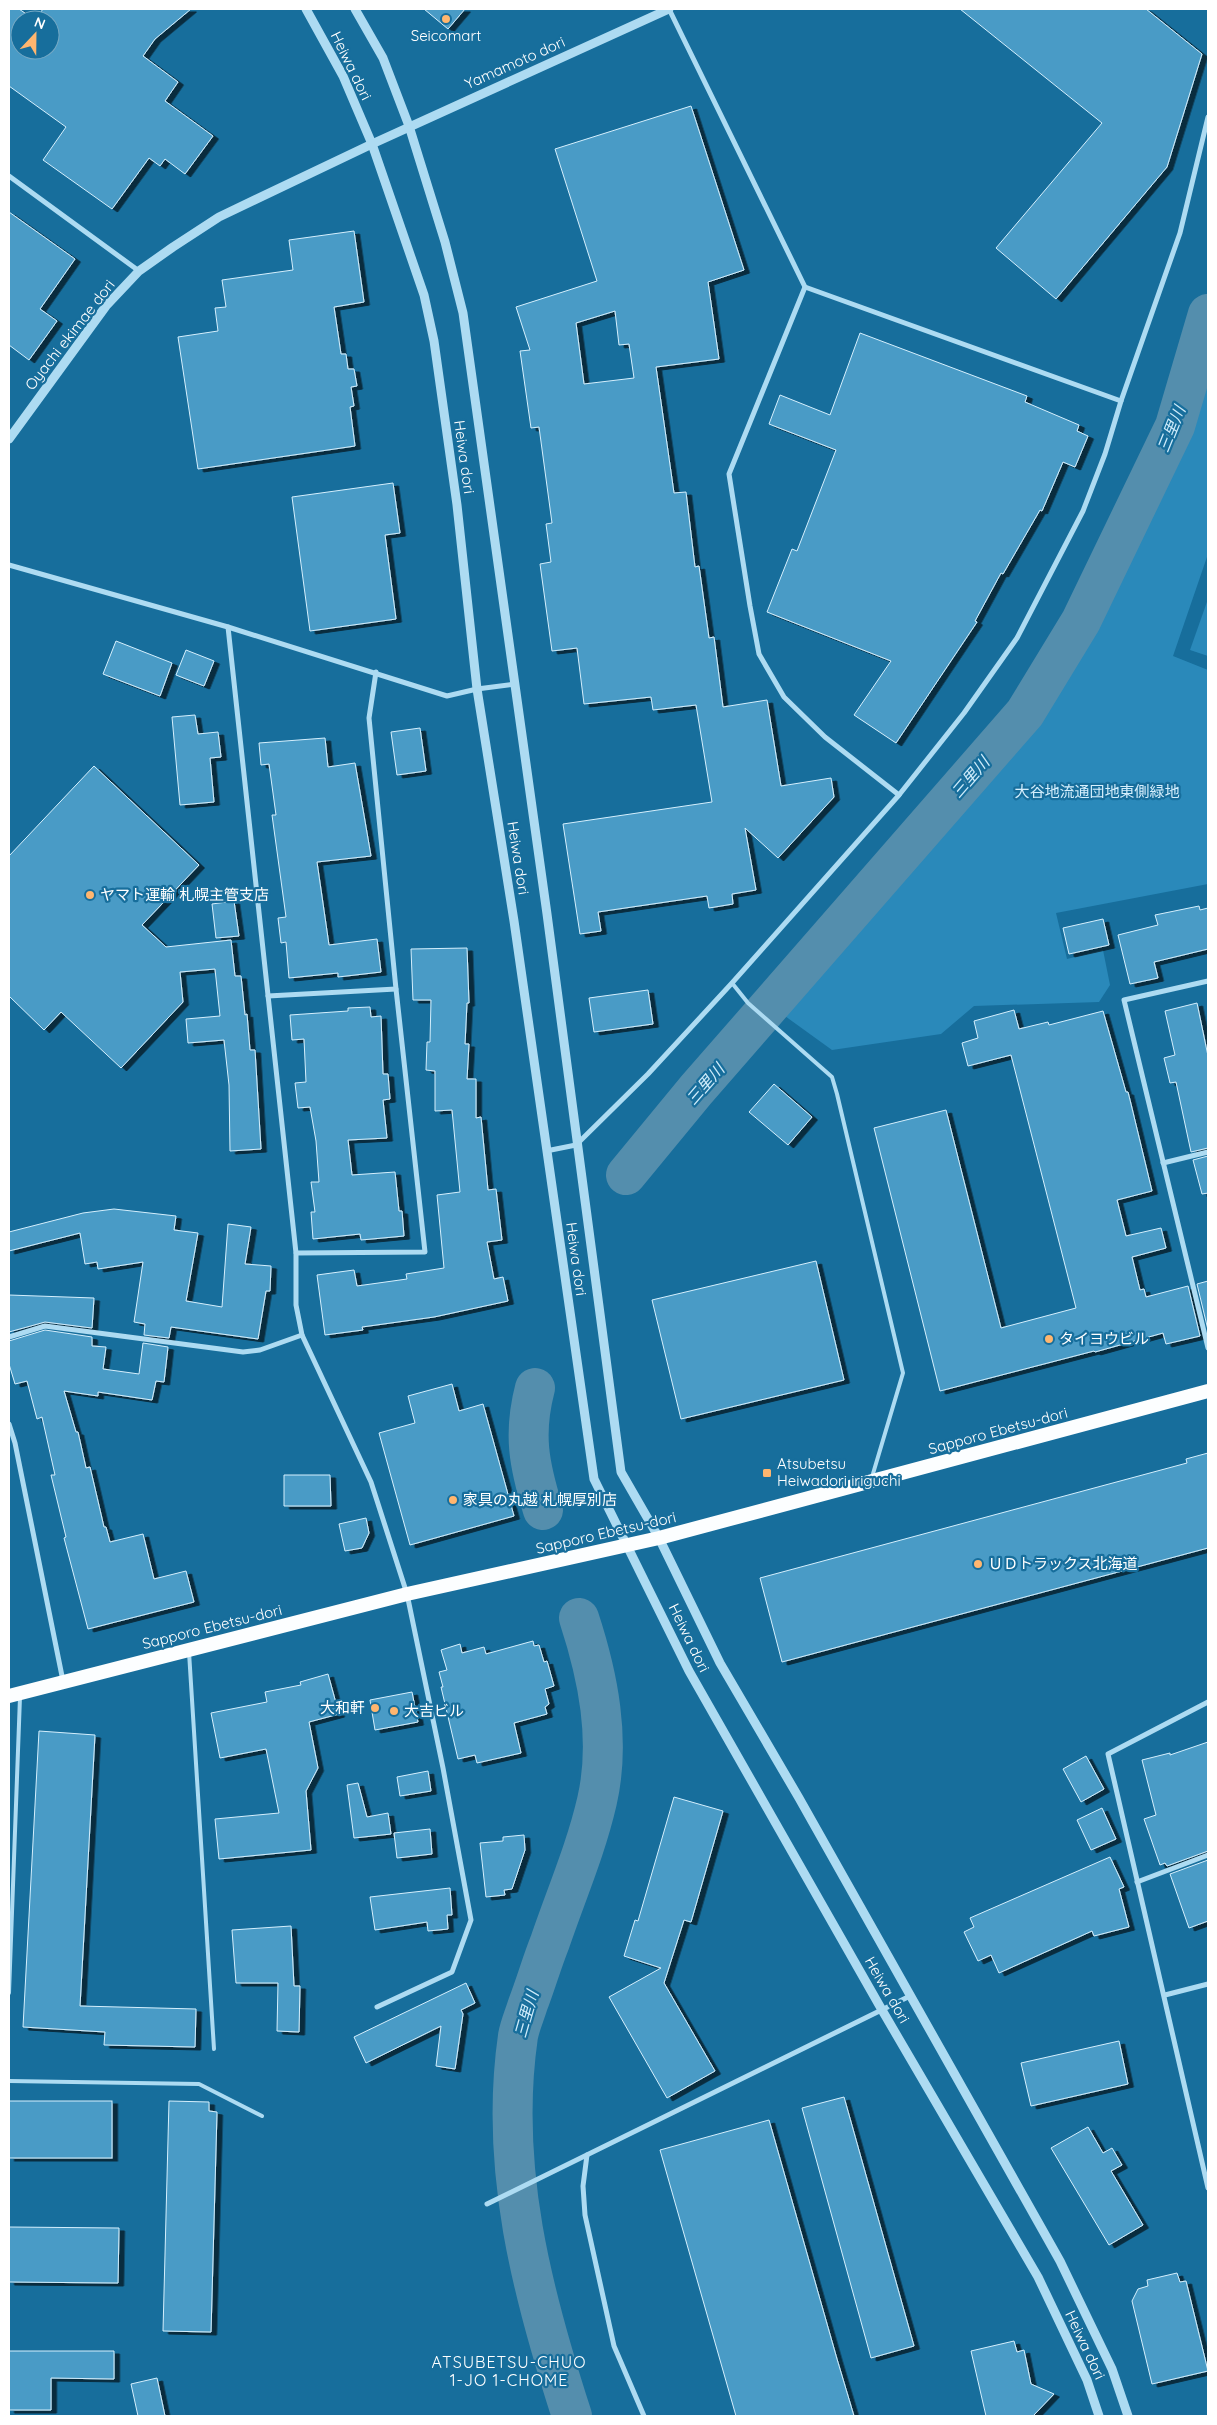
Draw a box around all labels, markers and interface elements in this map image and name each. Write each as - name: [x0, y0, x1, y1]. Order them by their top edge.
- north arrow: [10, 10, 60, 60]
- text: N: [32, 13, 48, 33]
- marker: Seicomart: [440, 13, 452, 25]
- place label: Seicomart: [411, 26, 481, 45]
- street label: Heiwa dori: [327, 28, 376, 103]
- street label: Yamamoto dori: [462, 32, 568, 93]
- street label: Oyachi ekimae dori: [21, 276, 119, 394]
- water label: 三里川: [1153, 401, 1190, 455]
- street label: Heiwa dori: [450, 419, 479, 495]
- water label: 三里川: [947, 751, 995, 802]
- park label: 大谷地流通団地東側緑地: [1014, 782, 1180, 801]
- street label: Heiwa dori: [503, 820, 534, 896]
- place label: ヤマト運輸 札幌主管支店: [100, 885, 269, 904]
- marker: ヤマト運輸 札幌主管支店: [84, 889, 96, 901]
- water label: 三里川: [682, 1058, 730, 1109]
- street label: Heiwa dori: [562, 1221, 591, 1297]
- place label: タイヨウビル: [1059, 1329, 1149, 1348]
- marker: タイヨウビル: [1043, 1333, 1055, 1345]
- street label: Sapporo Ebetsu-dori: [926, 1403, 1070, 1458]
- place label: Atsubetsu Heiwadori iriguchi: [777, 1454, 901, 1490]
- marker: Atsubetsu Heiwadori iriguchi: [761, 1467, 773, 1479]
- place label: 家具の丸越 札幌厚別店: [463, 1490, 617, 1509]
- marker: 家具の丸越 札幌厚別店: [447, 1494, 459, 1506]
- street label: Sapporo Ebetsu-dori: [534, 1507, 678, 1558]
- place label: ＵＤトラックス北海道: [988, 1554, 1138, 1573]
- marker: ＵＤトラックス北海道: [972, 1558, 984, 1570]
- street label: Sapporo Ebetsu-dori: [140, 1600, 284, 1653]
- street label: Heiwa dori: [665, 1600, 714, 1675]
- place label: 大和軒: [320, 1698, 365, 1717]
- place label: 大吉ビル: [404, 1701, 464, 1720]
- marker: 大和軒: [369, 1702, 381, 1714]
- marker: 大吉ビル: [388, 1705, 400, 1717]
- street label: Heiwa dori: [861, 1953, 914, 2027]
- water label: 三里川: [510, 1986, 543, 2040]
- street label: Heiwa dori: [1061, 2307, 1110, 2382]
- district label: ATSUBETSU-CHUO 1-JO 1-CHOME: [431, 2352, 587, 2390]

